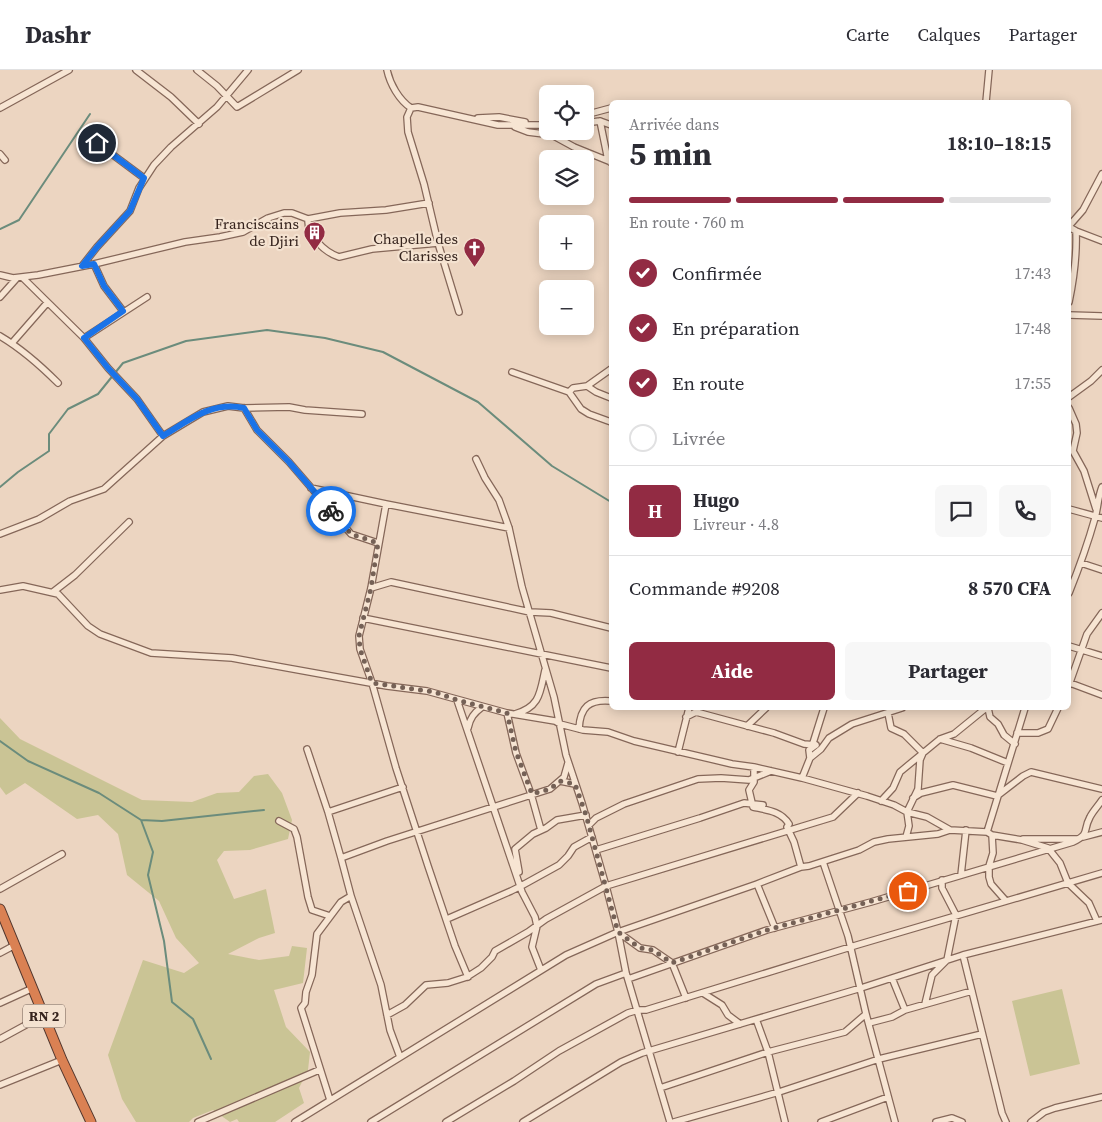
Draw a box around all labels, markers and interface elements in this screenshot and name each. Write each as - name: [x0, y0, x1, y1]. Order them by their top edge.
- text: Dashr: [25, 18, 91, 51]
- text: Carte: [846, 22, 889, 47]
- text: Calques: [917, 22, 981, 47]
- text: Partager: [1009, 22, 1077, 47]
- map controls: [539, 85, 594, 335]
- button: locate: [539, 85, 594, 140]
- text: Arrivée dans: [629, 113, 719, 135]
- pin: [76, 122, 118, 164]
- icon: home: [83, 129, 111, 157]
- text: 18:10–18:15: [947, 130, 1051, 156]
- text: 5 min: [629, 132, 712, 176]
- button: layers: [539, 150, 594, 205]
- text: En route · 760 m: [629, 211, 744, 233]
- place label: Franciscains de Djiri: [214, 213, 299, 251]
- button: +: [539, 215, 594, 270]
- building icon: Franciscains de Djiri: [303, 221, 327, 252]
- place label: Chapelle des Clarisses: [373, 228, 458, 266]
- church icon: Chapelle des Clarisses: [462, 236, 486, 267]
- icon: check: [629, 259, 657, 287]
- text: Confirmée: [672, 260, 762, 286]
- text: 17:43: [1014, 262, 1051, 284]
- button: −: [539, 280, 594, 335]
- icon: check: [629, 314, 657, 342]
- text: En préparation: [672, 315, 800, 341]
- text: 17:48: [1014, 317, 1051, 339]
- icon: check: [629, 369, 657, 397]
- text: En route: [672, 370, 744, 396]
- text: 17:55: [1014, 372, 1051, 394]
- text: Livrée: [672, 425, 726, 451]
- button: chat: [935, 485, 987, 537]
- button: phone: [999, 485, 1051, 537]
- courier: [306, 486, 356, 536]
- text: Hugo: [693, 487, 739, 513]
- icon: bike: [317, 497, 345, 525]
- text: H: [648, 498, 662, 524]
- text: Livreur · 4.8: [693, 513, 779, 535]
- text: Commande #9208: [629, 575, 780, 601]
- text: 8 570 CFA: [968, 575, 1051, 601]
- button: Aide: [629, 642, 835, 700]
- button: Partager: [845, 642, 1051, 700]
- pin: [887, 870, 929, 912]
- icon: bag: [894, 877, 922, 905]
- road number: RN 2: [23, 1004, 65, 1028]

